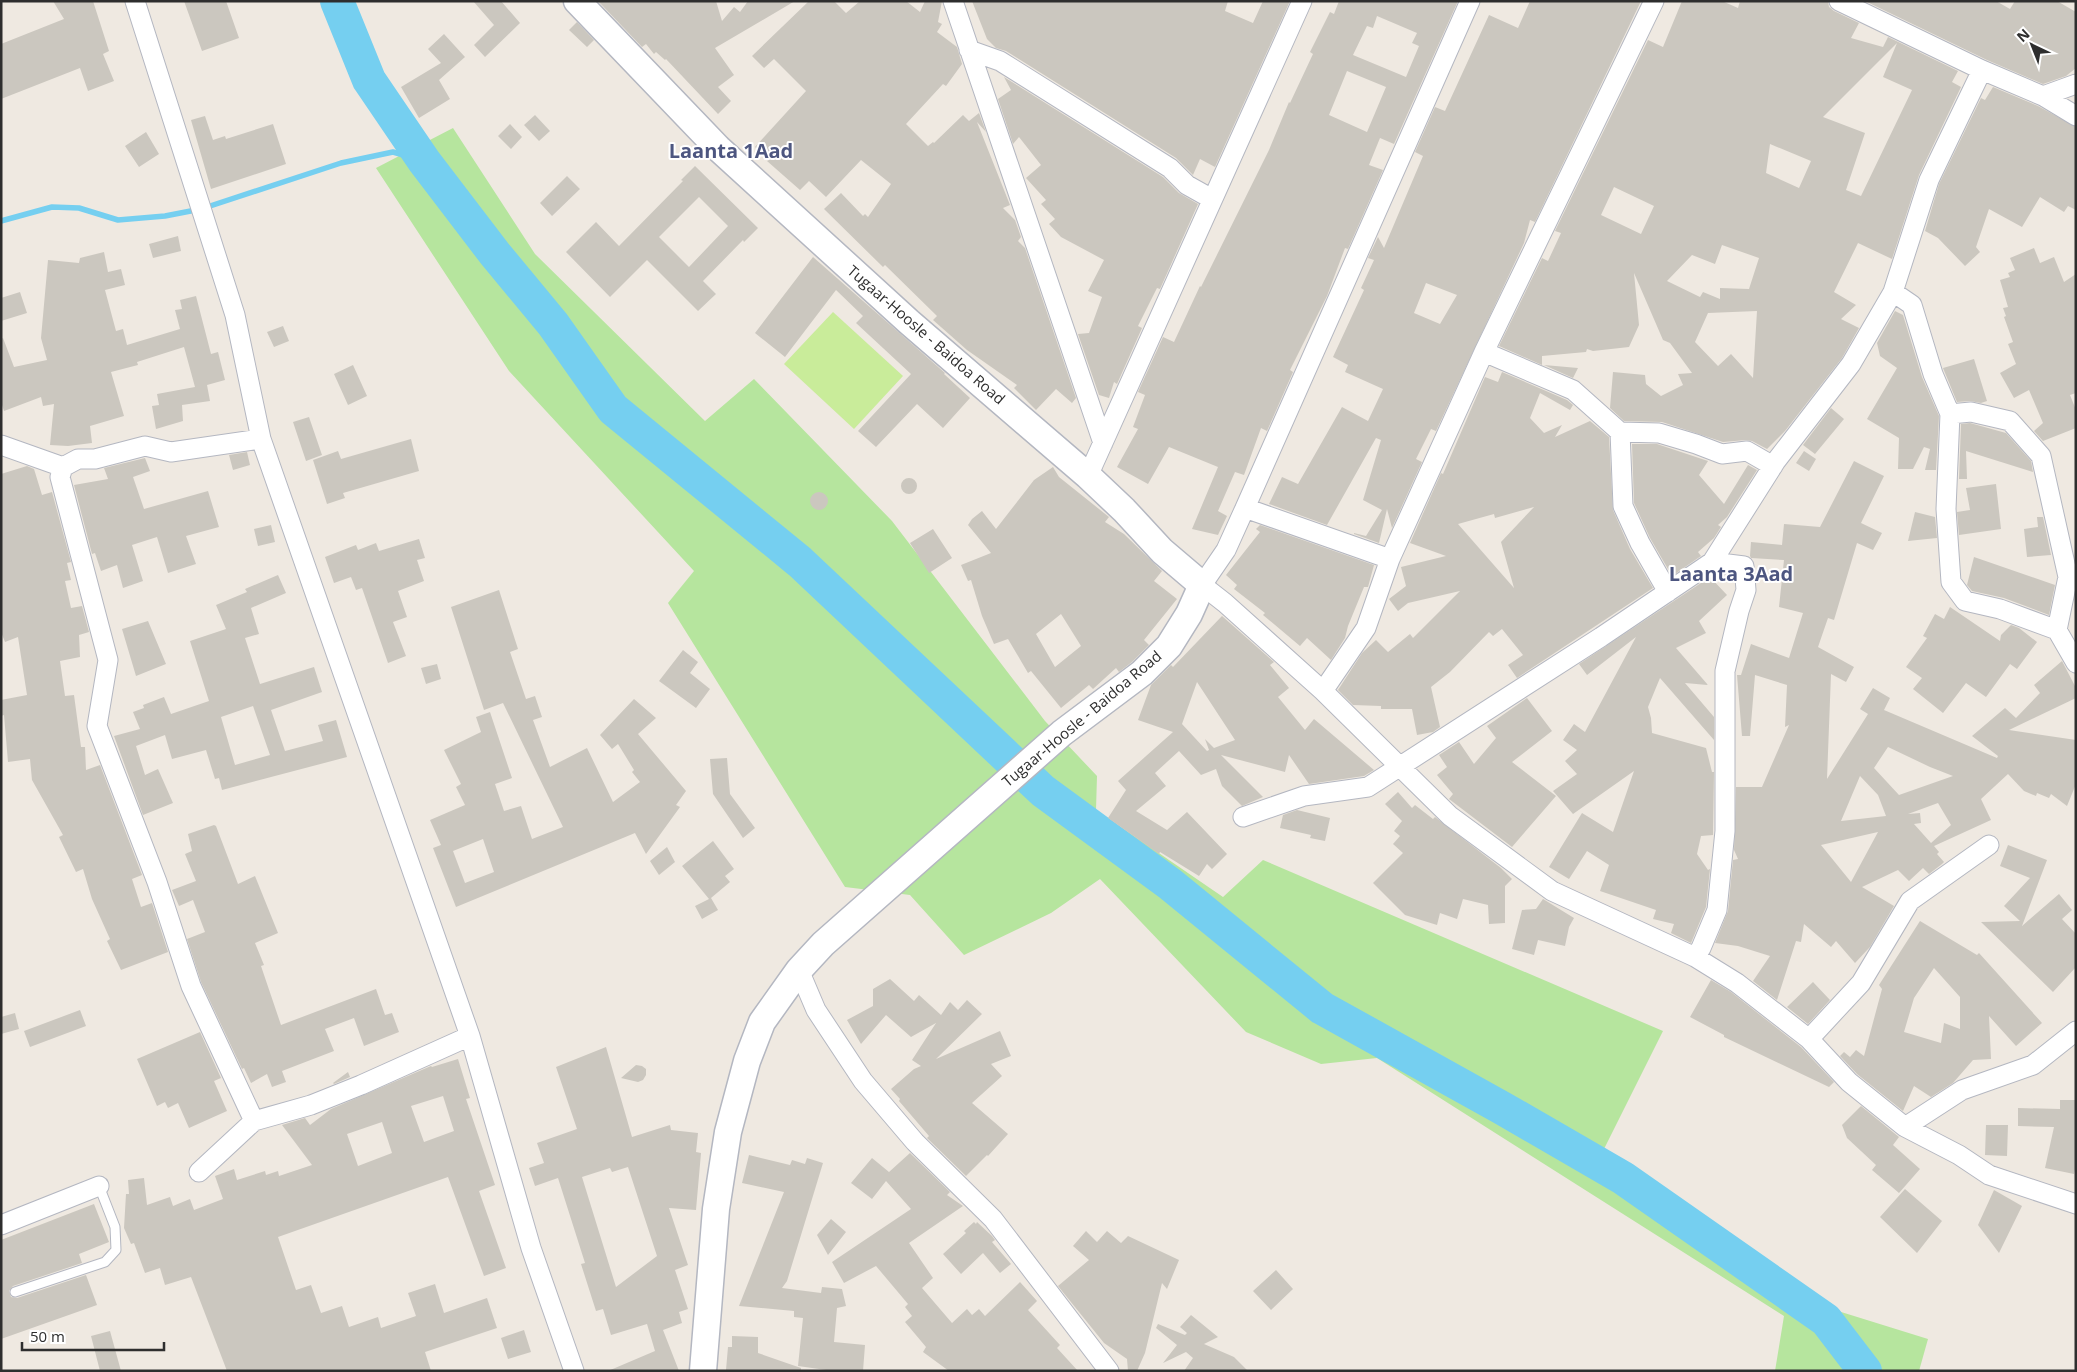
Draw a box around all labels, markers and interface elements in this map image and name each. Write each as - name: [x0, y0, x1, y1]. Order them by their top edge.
- north arrow: [2007, 20, 2057, 70]
- text: N: [2012, 24, 2033, 46]
- district label: Laanta 1Aad: [669, 137, 793, 164]
- street label: Tugaar-Hoosle - Baidoa Road: [844, 260, 1010, 408]
- district label: Laanta 3Aad: [1669, 560, 1793, 587]
- street label: Tugaar-Hoosle - Baidoa Road: [997, 646, 1165, 791]
- scale bar: [22, 1320, 165, 1352]
- text: 50 m: [30, 1326, 65, 1346]

